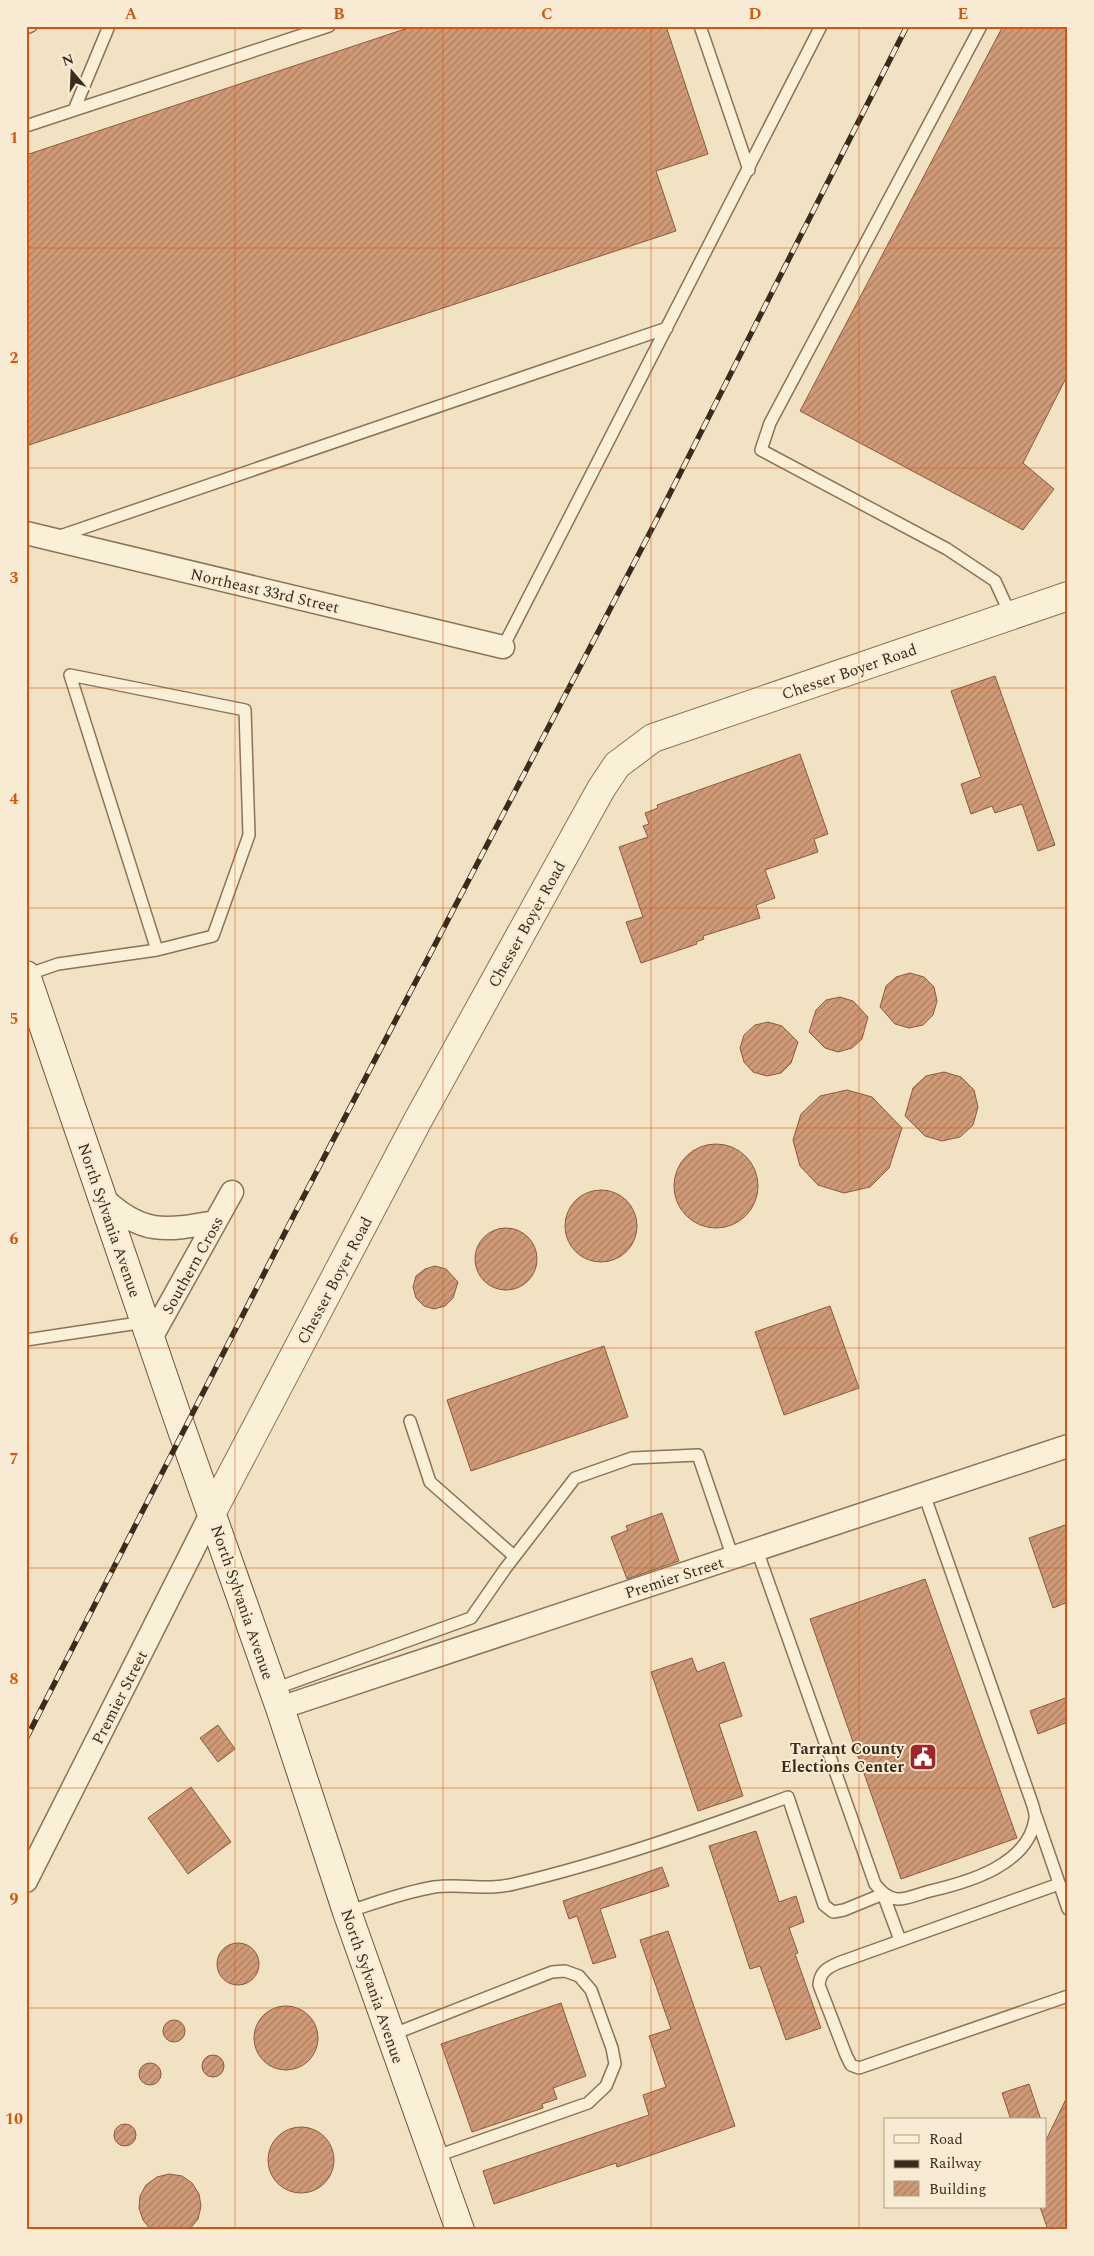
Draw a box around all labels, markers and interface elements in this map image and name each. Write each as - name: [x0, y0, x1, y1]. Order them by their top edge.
- text: A: [125, 2, 138, 26]
- text: B: [333, 2, 345, 26]
- text: C: [541, 2, 553, 26]
- text: D: [749, 2, 762, 26]
- text: E: [958, 2, 968, 26]
- north arrow: [48, 48, 98, 98]
- text: N: [59, 48, 77, 72]
- text: 1: [10, 126, 18, 150]
- text: 2: [10, 346, 19, 370]
- street label: Northeast 33rd Street: [188, 562, 342, 620]
- text: 3: [10, 566, 19, 590]
- street label: Chesser Boyer Road: [778, 638, 920, 706]
- text: 4: [10, 787, 19, 811]
- street label: Chesser Boyer Road: [482, 857, 572, 992]
- text: 5: [10, 1007, 18, 1031]
- street label: North Sylvania Avenue: [71, 1140, 147, 1301]
- street label: Southern Cross: [156, 1212, 230, 1319]
- street label: Chesser Boyer Road: [291, 1212, 379, 1349]
- text: 6: [10, 1227, 19, 1251]
- text: 7: [10, 1447, 19, 1471]
- street label: North Sylvania Avenue: [204, 1522, 280, 1683]
- street label: Premier Street: [622, 1551, 727, 1605]
- street label: Premier Street: [86, 1646, 154, 1749]
- text: 8: [10, 1667, 19, 1691]
- place label: Tarrant County Elections Center: [781, 1737, 905, 1779]
- public building icon: Tarrant County Elections Center: [908, 1742, 938, 1772]
- text: 9: [10, 1887, 19, 1911]
- street label: North Sylvania Avenue: [334, 1906, 410, 2067]
- text: 10: [5, 2107, 23, 2131]
- legend: [884, 2118, 1046, 2208]
- text: Road: [929, 2128, 963, 2151]
- text: Railway: [929, 2152, 982, 2175]
- text: Building: [929, 2178, 986, 2201]

